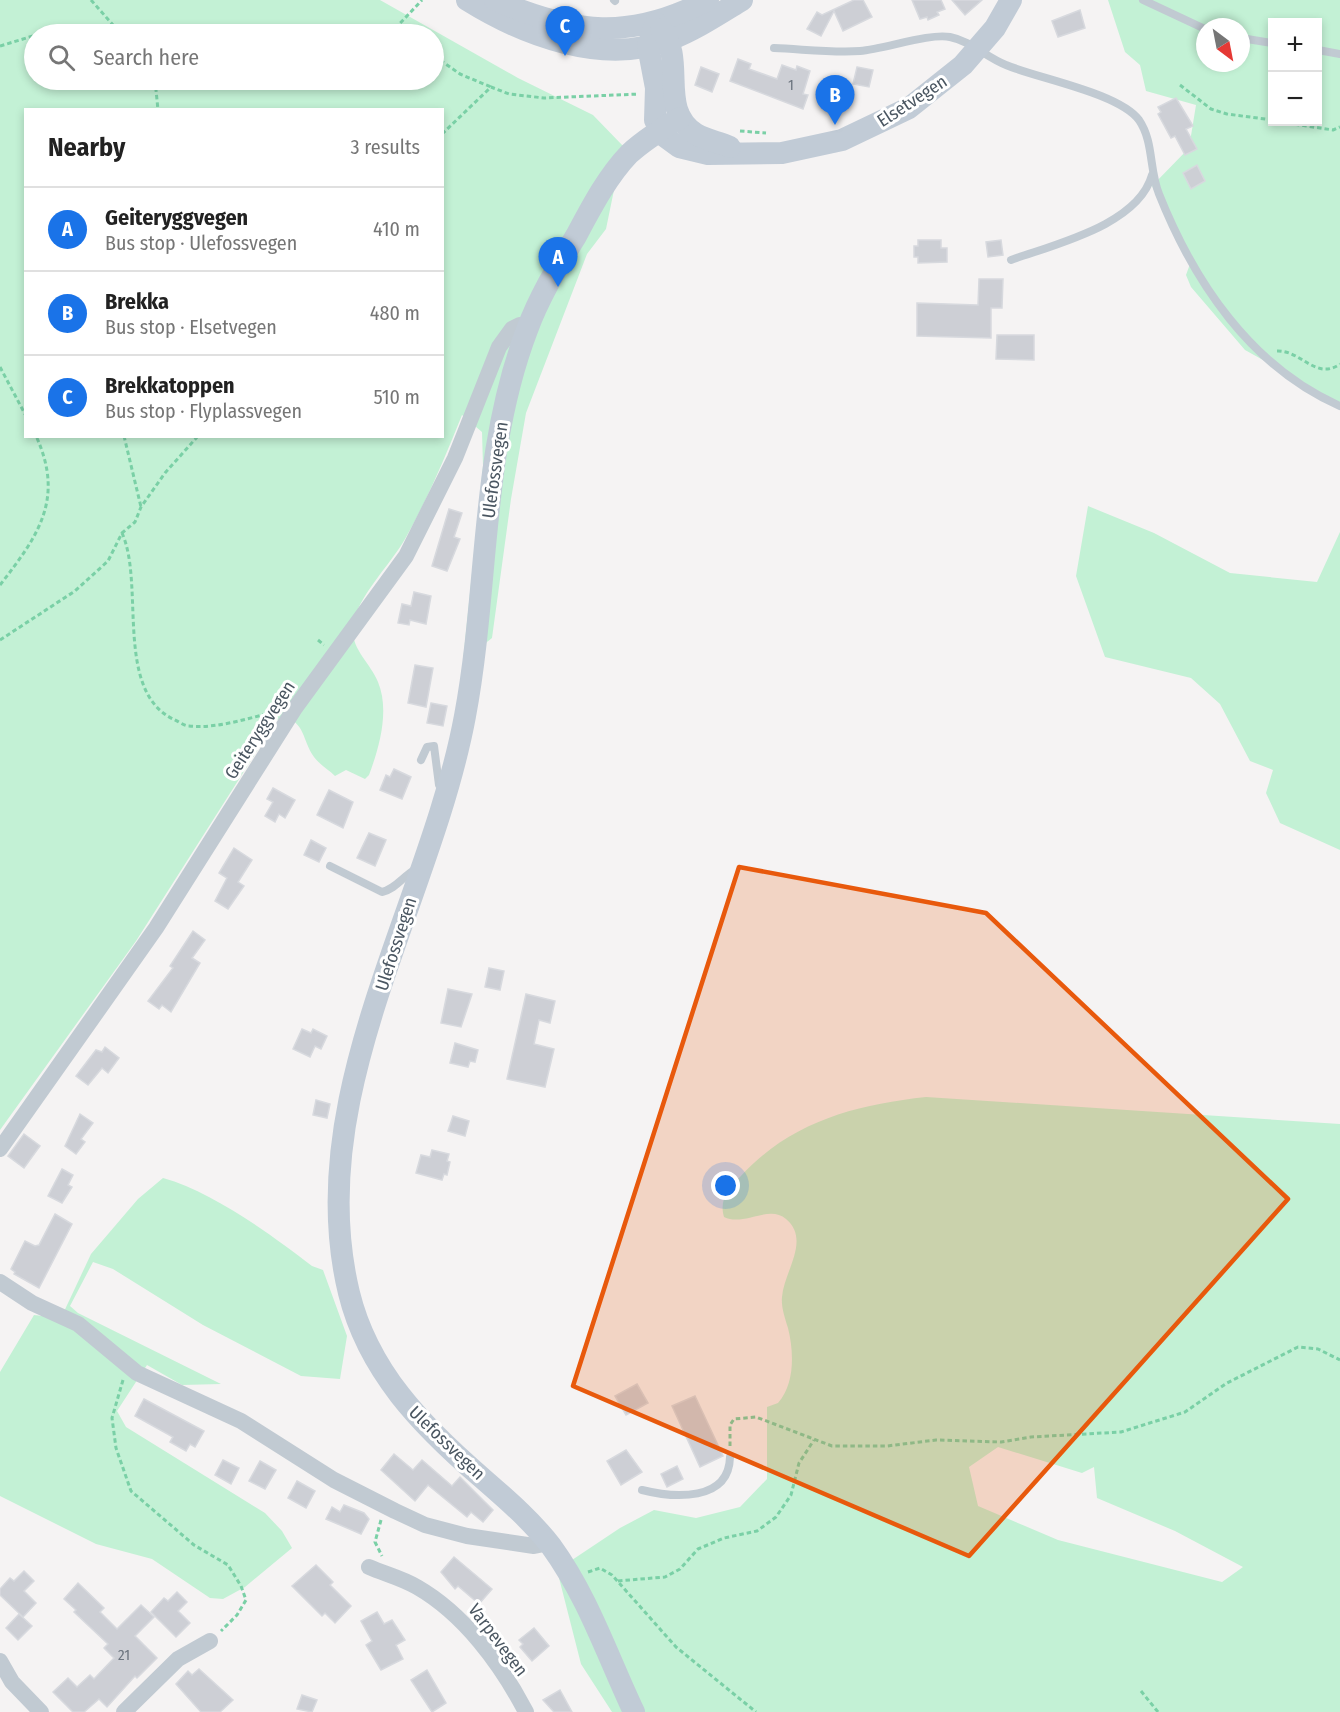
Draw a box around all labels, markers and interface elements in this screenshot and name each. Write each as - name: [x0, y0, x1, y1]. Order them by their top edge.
- pin: C: [546, 7, 584, 56]
- north arrow: [1196, 18, 1250, 72]
- map controls: [1268, 18, 1322, 126]
- button: +: [1268, 18, 1322, 72]
- search box: [24, 24, 444, 90]
- icon: search: [45, 41, 78, 74]
- text: Search here: [93, 44, 199, 71]
- street label: Elsetvegen: [873, 70, 951, 132]
- button: −: [1268, 72, 1322, 126]
- house number: 1: [788, 76, 794, 94]
- pin: B: [816, 76, 854, 125]
- text: Nearby: [48, 132, 125, 163]
- text: 3 results: [351, 135, 420, 159]
- text: Geiteryggvegen: [105, 204, 248, 231]
- text: A: [62, 217, 73, 241]
- text: 410 m: [373, 217, 420, 241]
- text: Bus stop · Ulefossvegen: [105, 231, 297, 255]
- pin: A: [538, 238, 578, 287]
- text: Brekka: [105, 288, 169, 315]
- text: B: [62, 301, 73, 325]
- text: 480 m: [370, 301, 420, 325]
- text: Bus stop · Elsetvegen: [105, 315, 277, 339]
- text: Brekkatoppen: [105, 372, 235, 399]
- text: C: [62, 385, 73, 409]
- text: 510 m: [374, 385, 420, 409]
- text: Bus stop · Flyplassvegen: [105, 399, 302, 423]
- street label: Ulefossvegen: [477, 420, 513, 520]
- street label: Geiteryggvegen: [220, 677, 300, 783]
- street label: Ulefossvegen: [371, 894, 421, 994]
- your location: [711, 1171, 740, 1200]
- street label: Ulefossvegen: [404, 1401, 490, 1485]
- street label: Varpevegen: [464, 1599, 532, 1681]
- house number: 21: [118, 1646, 130, 1664]

